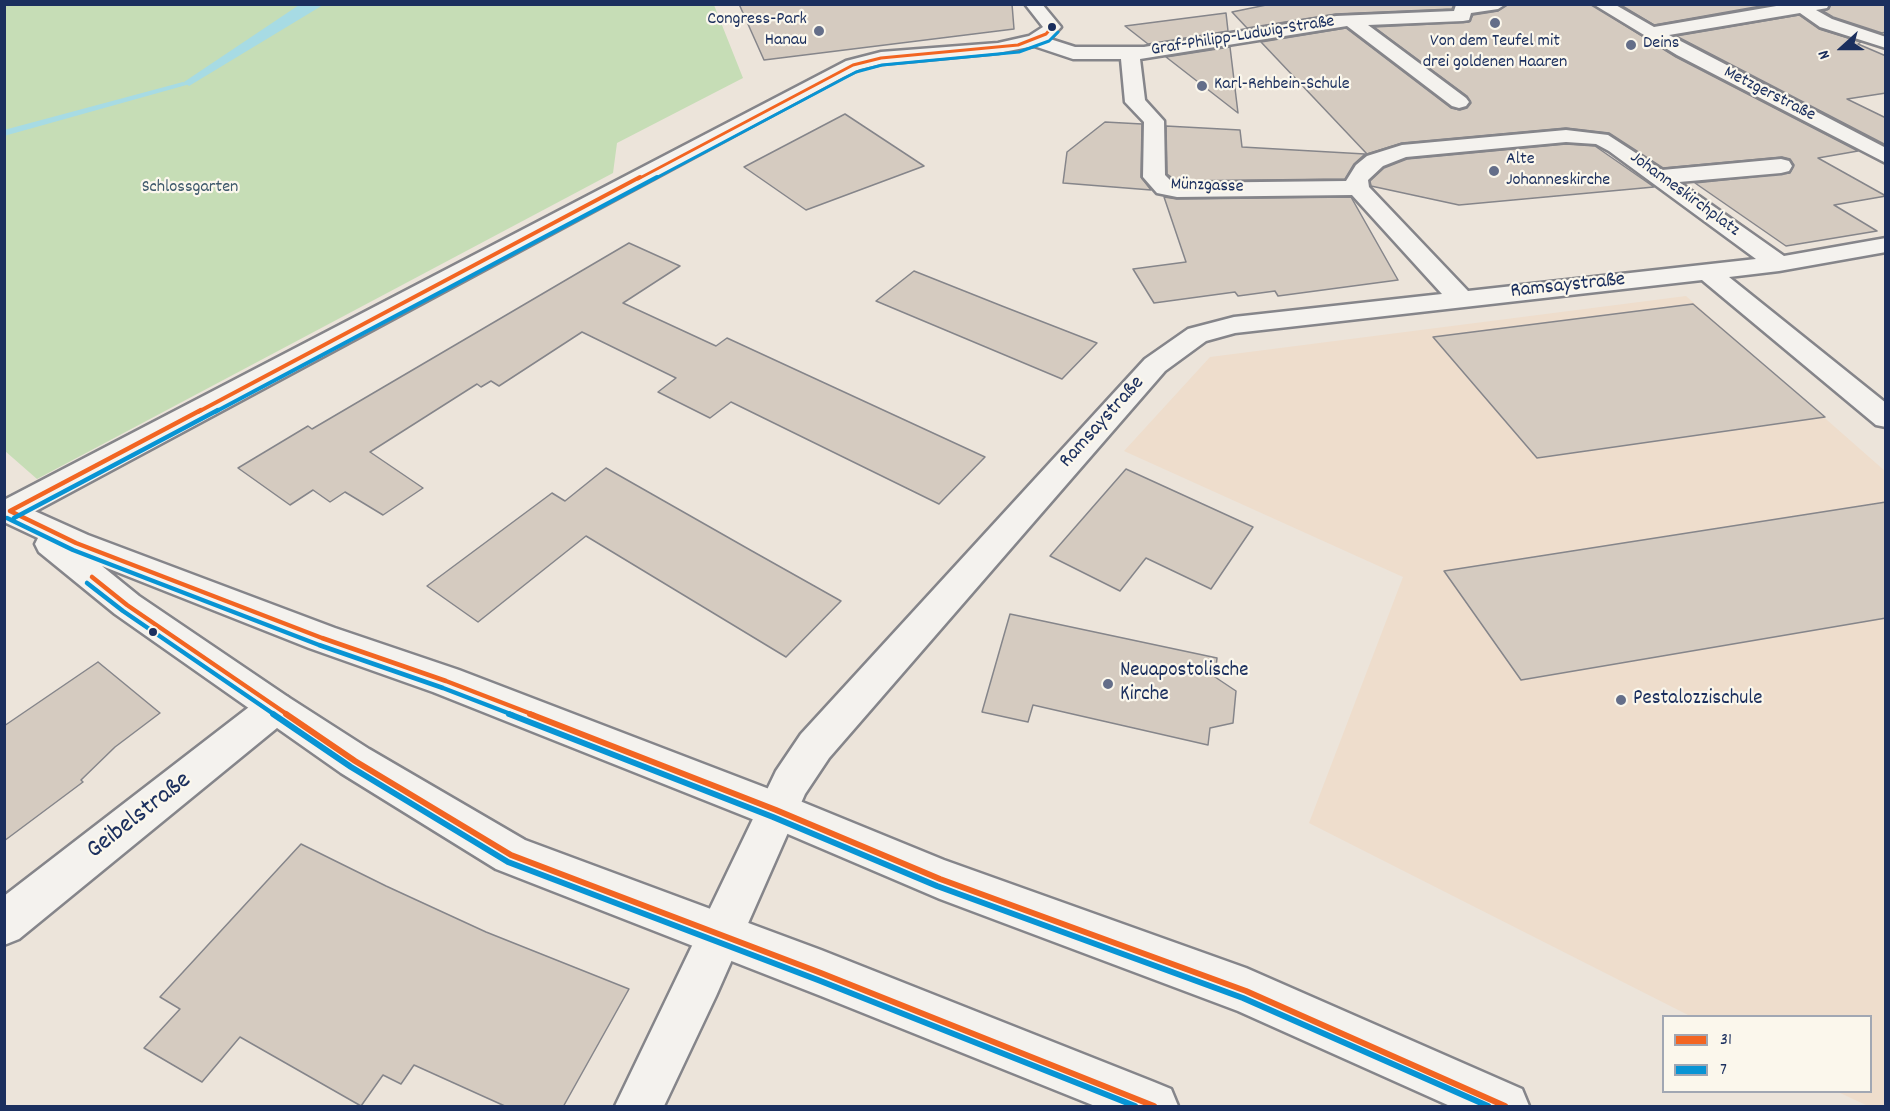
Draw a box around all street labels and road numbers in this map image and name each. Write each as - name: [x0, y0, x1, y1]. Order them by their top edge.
- street label: Graf-Philipp-Ludwig-Straße: [1150, 12, 1336, 62]
- street label: Metzgerstraße: [1719, 63, 1819, 127]
- street label: Johanneskirchplatz: [1625, 148, 1743, 242]
- street label: Münzgasse: [1170, 175, 1244, 199]
- street label: Ramsaystraße: [1509, 268, 1627, 306]
- street label: Ramsaystraße: [1055, 372, 1151, 474]
- street label: Geibelstraße: [81, 766, 199, 868]

